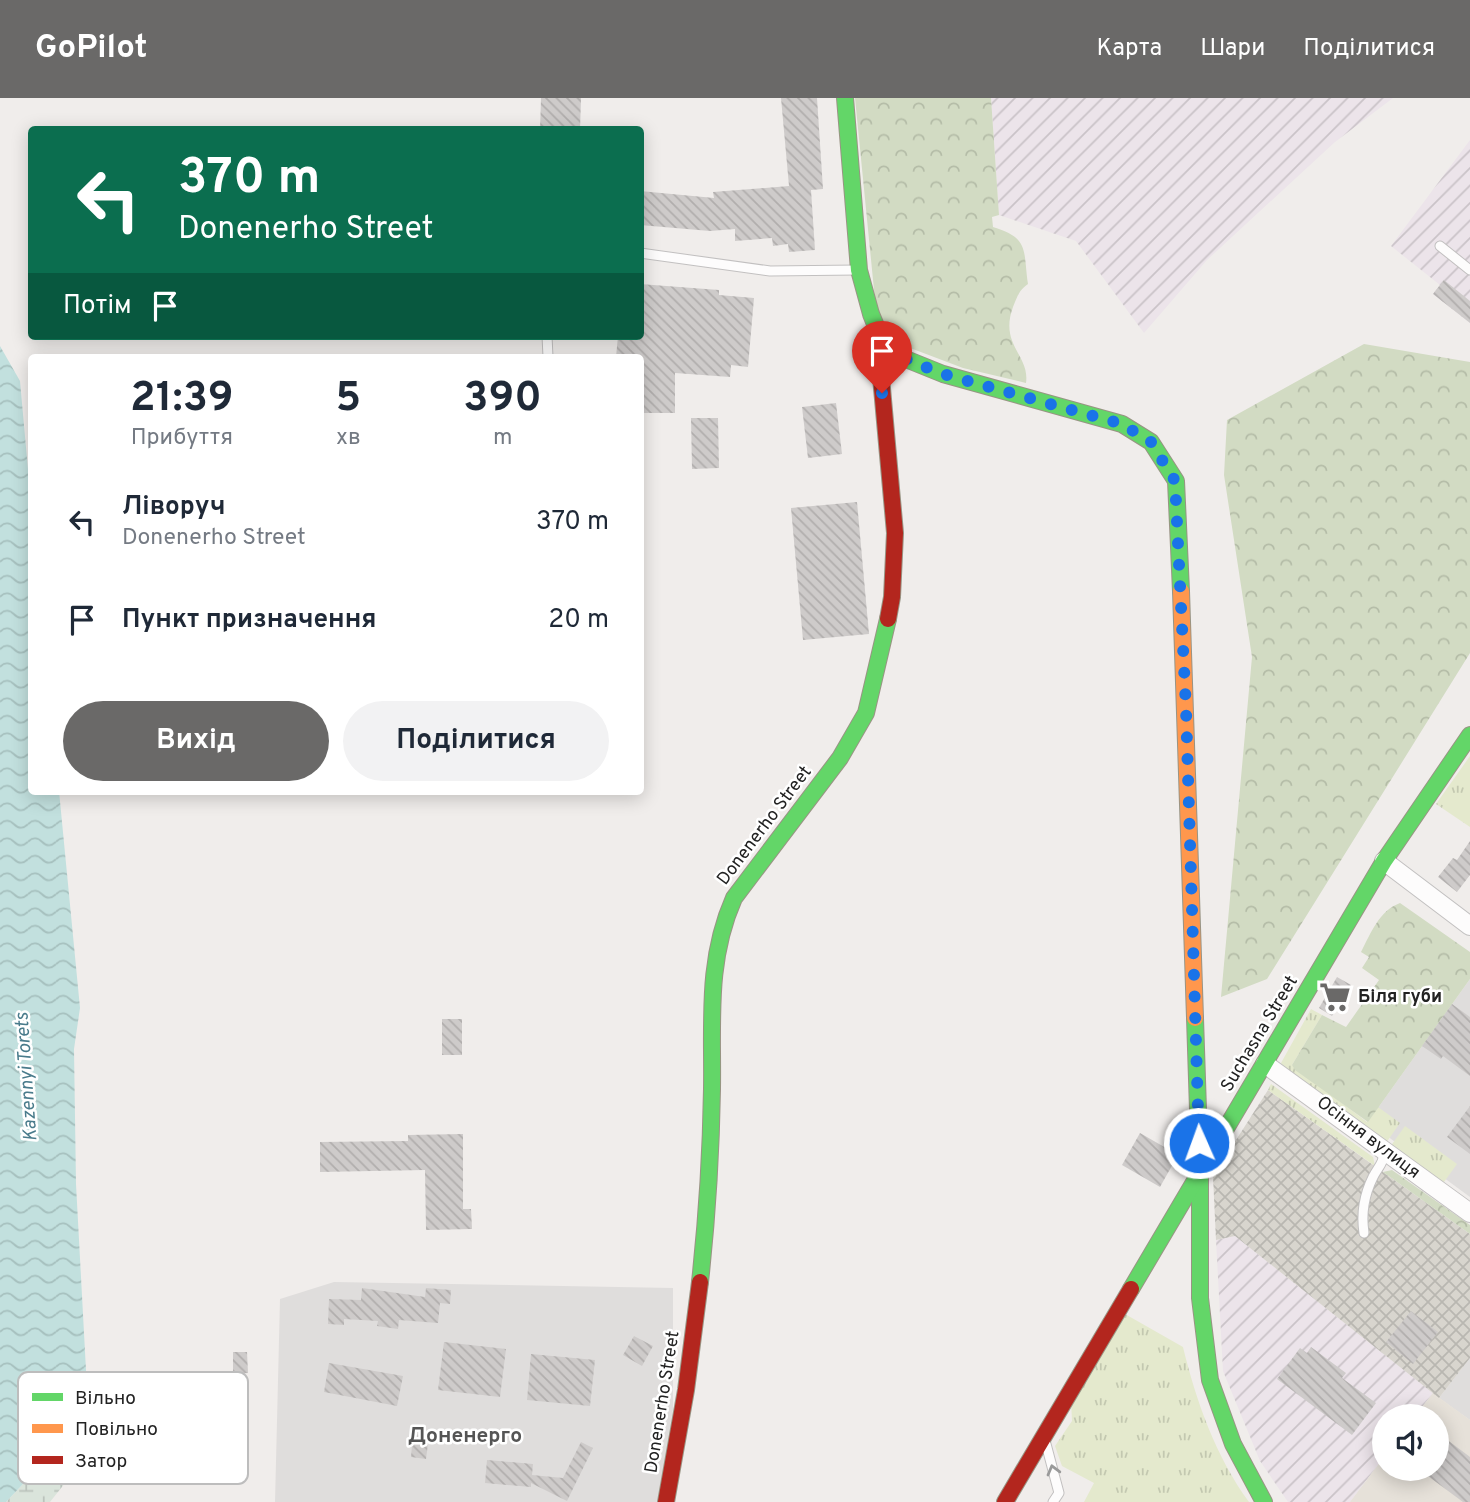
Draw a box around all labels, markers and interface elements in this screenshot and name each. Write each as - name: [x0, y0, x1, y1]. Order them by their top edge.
- text: GoPilot: [35, 28, 148, 70]
- text: Карта: [1097, 34, 1162, 64]
- text: Шари: [1200, 34, 1265, 64]
- text: Поділитися: [1303, 34, 1435, 64]
- text: 370 m: [178, 149, 320, 211]
- icon: left: [63, 154, 154, 245]
- text: Donenerho Street: [178, 210, 434, 250]
- icon: arrive: [146, 287, 184, 325]
- text: Потім: [63, 290, 132, 323]
- pin: [852, 321, 912, 393]
- icon: arrive: [863, 332, 901, 370]
- text: 21:39: [130, 373, 234, 426]
- text: 5: [336, 373, 361, 426]
- text: 390: [463, 373, 542, 426]
- text: Прибуття: [131, 424, 233, 453]
- text: хв: [336, 424, 361, 453]
- text: m: [493, 424, 512, 453]
- text: Ліворуч: [122, 491, 225, 524]
- icon: left: [63, 503, 101, 541]
- text: 370 m: [536, 506, 609, 539]
- text: Donenerho Street: [122, 524, 306, 553]
- icon: arrive: [63, 601, 101, 639]
- text: Пункт призначення: [122, 604, 376, 637]
- text: 20 m: [548, 604, 609, 637]
- button: Вихід: [63, 701, 329, 781]
- button: Поділитися: [343, 701, 609, 781]
- street label: Donenerho Street: [713, 762, 817, 890]
- street label: Suchasna Street: [1216, 972, 1304, 1096]
- supermarket icon: Біля губи: [1318, 980, 1352, 1014]
- place label: Біля губи: [1358, 986, 1442, 1009]
- water label: Kazennyi Torets: [10, 1011, 43, 1142]
- street label: Осіння вулиця: [1311, 1091, 1425, 1185]
- position arrow: [1162, 1106, 1236, 1180]
- street label: Donenerho Street: [640, 1329, 686, 1475]
- legend: [18, 1372, 248, 1484]
- text: Вільно: [75, 1387, 136, 1411]
- map controls: [1372, 1404, 1449, 1481]
- button: sound: [1372, 1404, 1449, 1481]
- text: Повільно: [75, 1418, 158, 1442]
- district label: Доненерго: [408, 1423, 522, 1450]
- text: Затор: [75, 1450, 127, 1474]
- one-way arrow: [1047, 1464, 1061, 1476]

